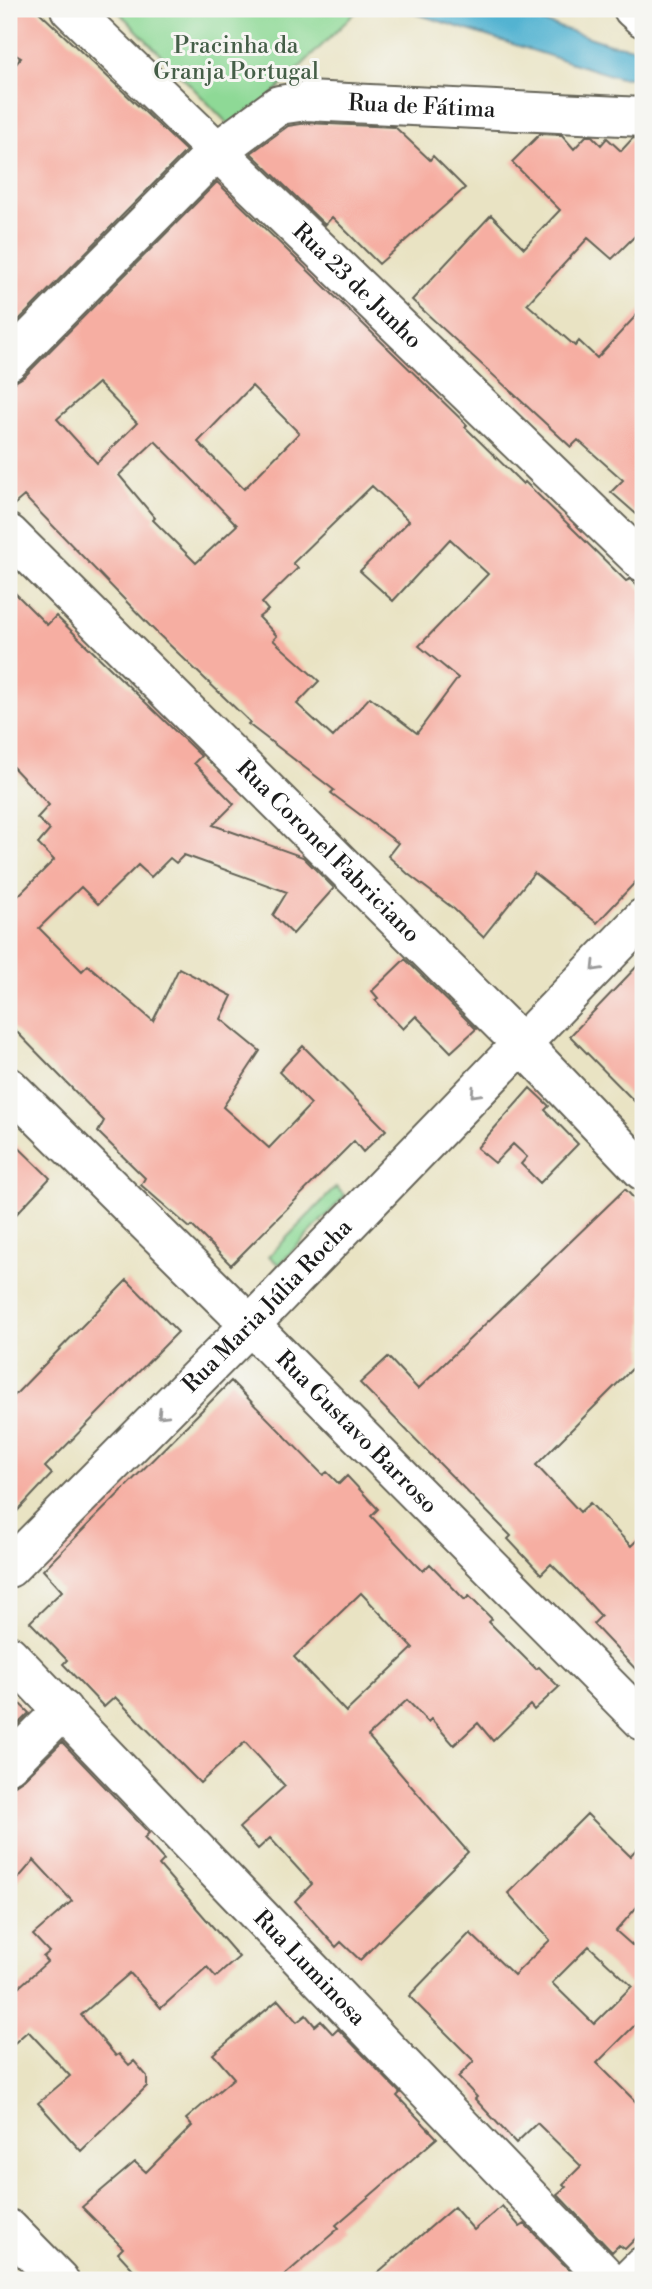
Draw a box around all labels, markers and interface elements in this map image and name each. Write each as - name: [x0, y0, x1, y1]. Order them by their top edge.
- park label: Pracinha da Granja Portugal: [153, 32, 319, 86]
- street label: Rua de Fátima: [347, 89, 497, 124]
- street label: Rua 23 de Junho: [287, 217, 428, 355]
- street label: Rua Coronel Fabriciano: [230, 754, 426, 948]
- one-way arrow: [591, 959, 604, 972]
- one-way arrow: [470, 1085, 483, 1098]
- street label: Rua Maria Júlia Rocha: [177, 1213, 358, 1399]
- street label: Rua Gustavo Barroso: [270, 1345, 443, 1520]
- one-way arrow: [157, 1405, 170, 1418]
- street label: Rua Luminosa: [248, 1904, 372, 2032]

